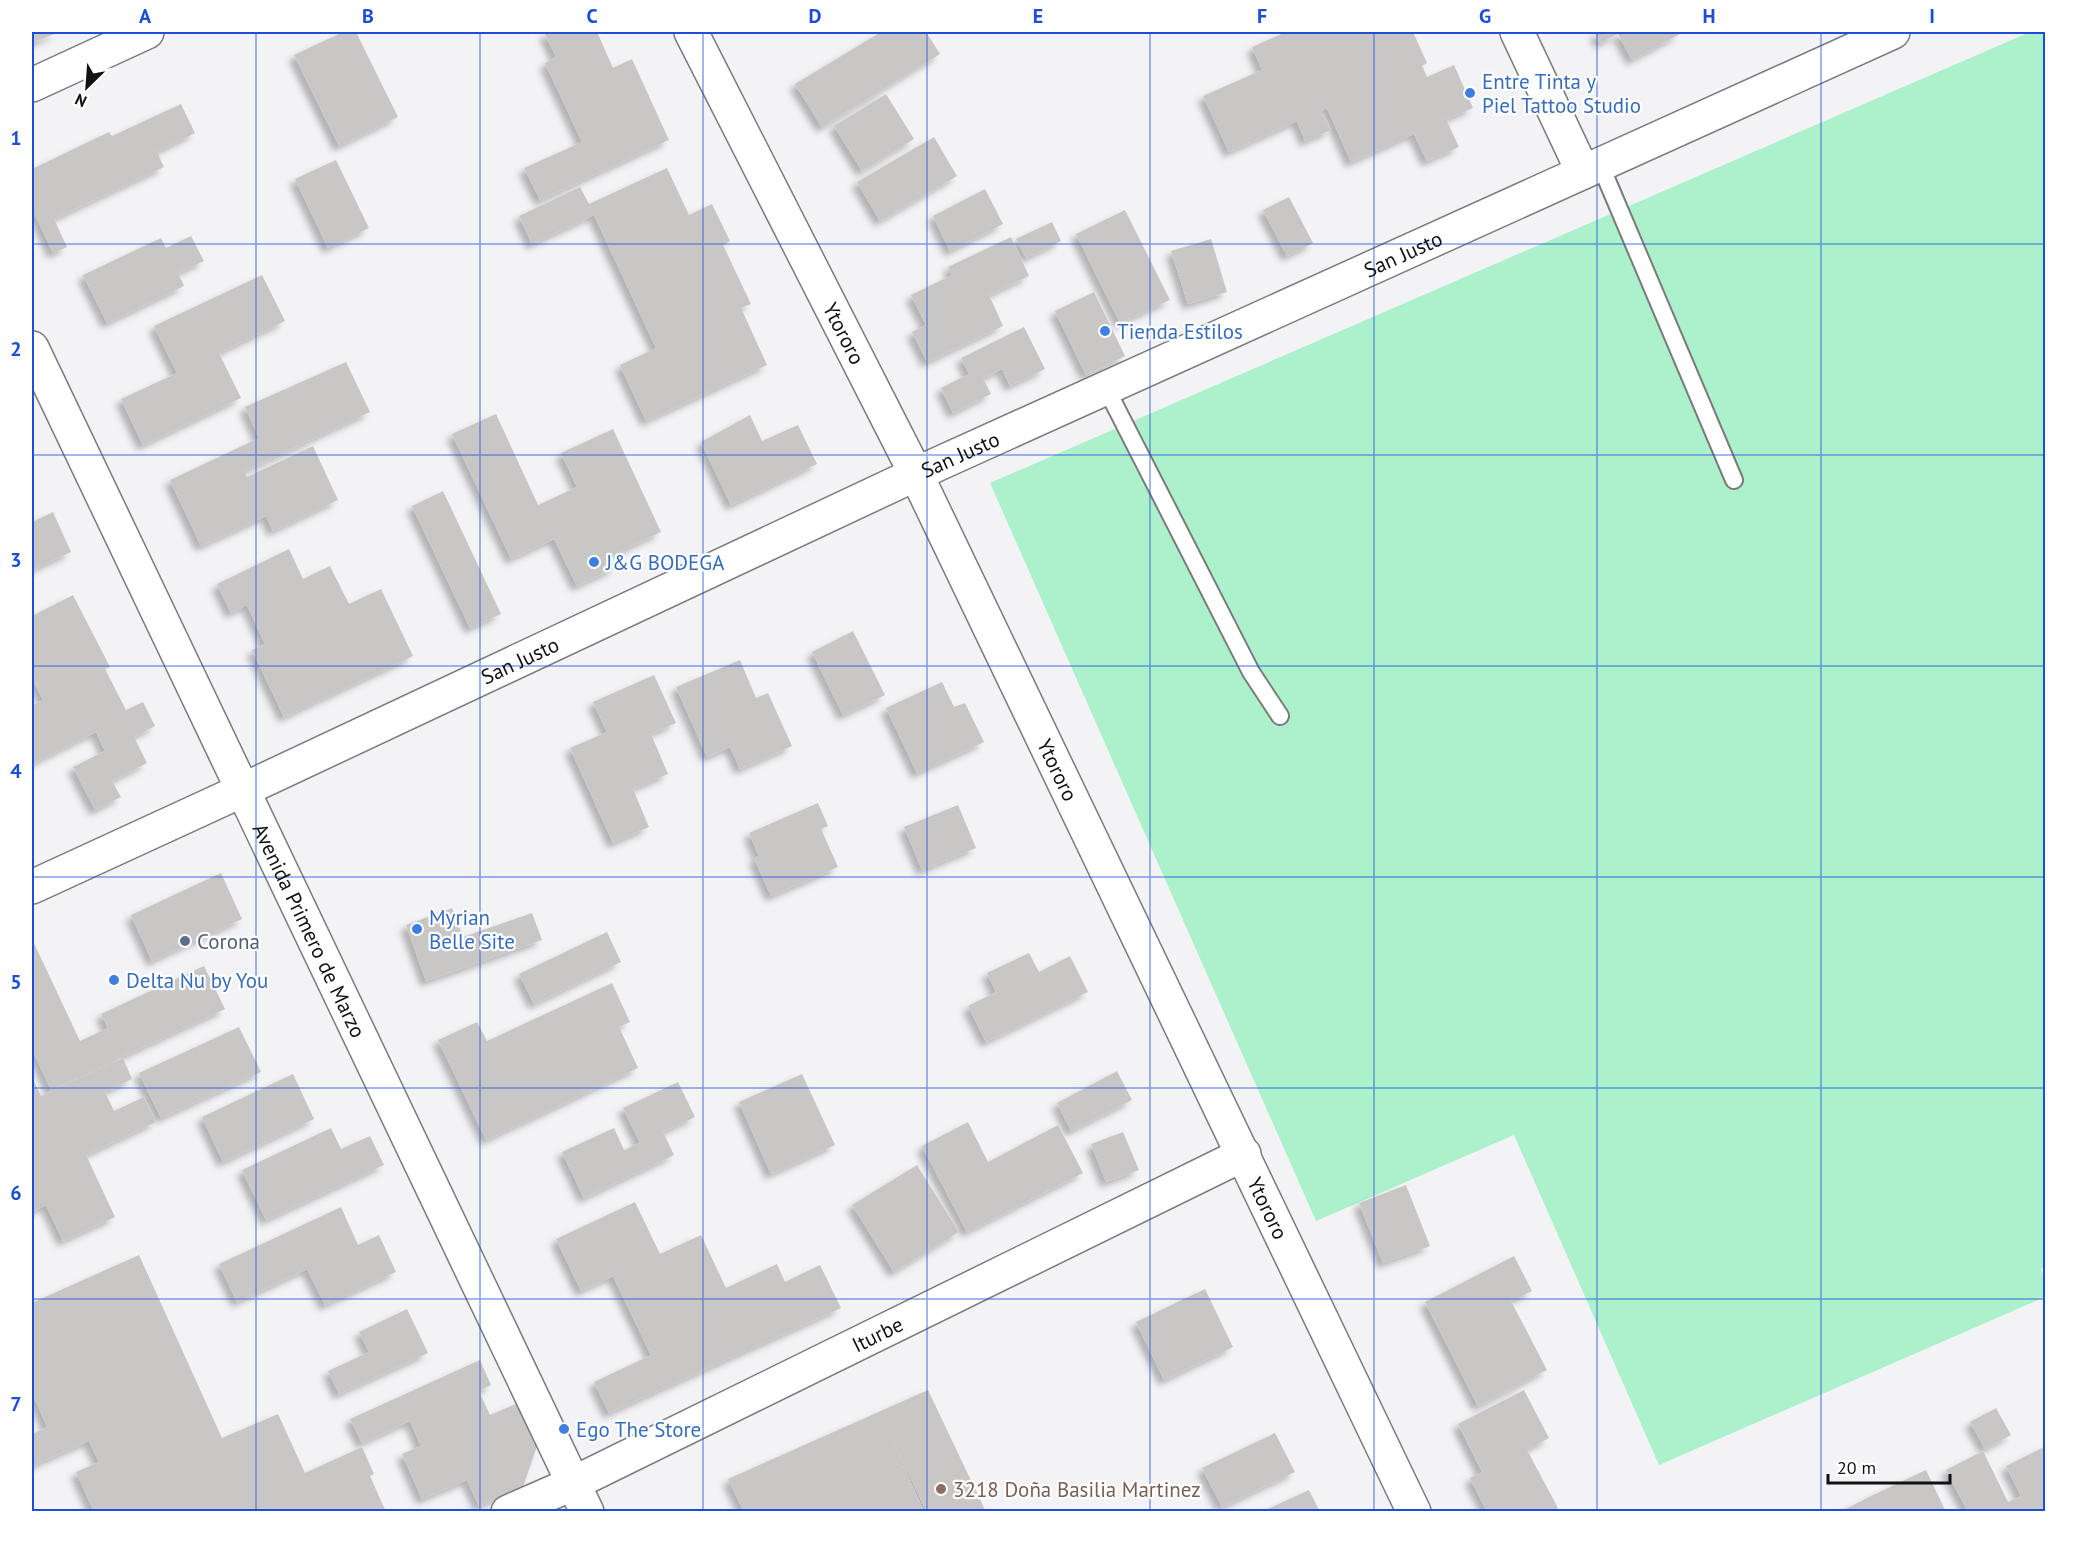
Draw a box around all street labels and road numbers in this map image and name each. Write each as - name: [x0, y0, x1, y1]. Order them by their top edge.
- street label: San Justo: [1359, 224, 1446, 283]
- street label: Ytororo: [817, 298, 871, 369]
- street label: San Justo: [917, 425, 1003, 484]
- street label: San Justo: [476, 630, 563, 690]
- street label: Ytororo: [1031, 734, 1084, 805]
- street label: Avenida Primero de Marzo: [247, 819, 372, 1042]
- street label: Ytororo: [1242, 1172, 1295, 1243]
- street label: Iturbe: [847, 1310, 907, 1358]

